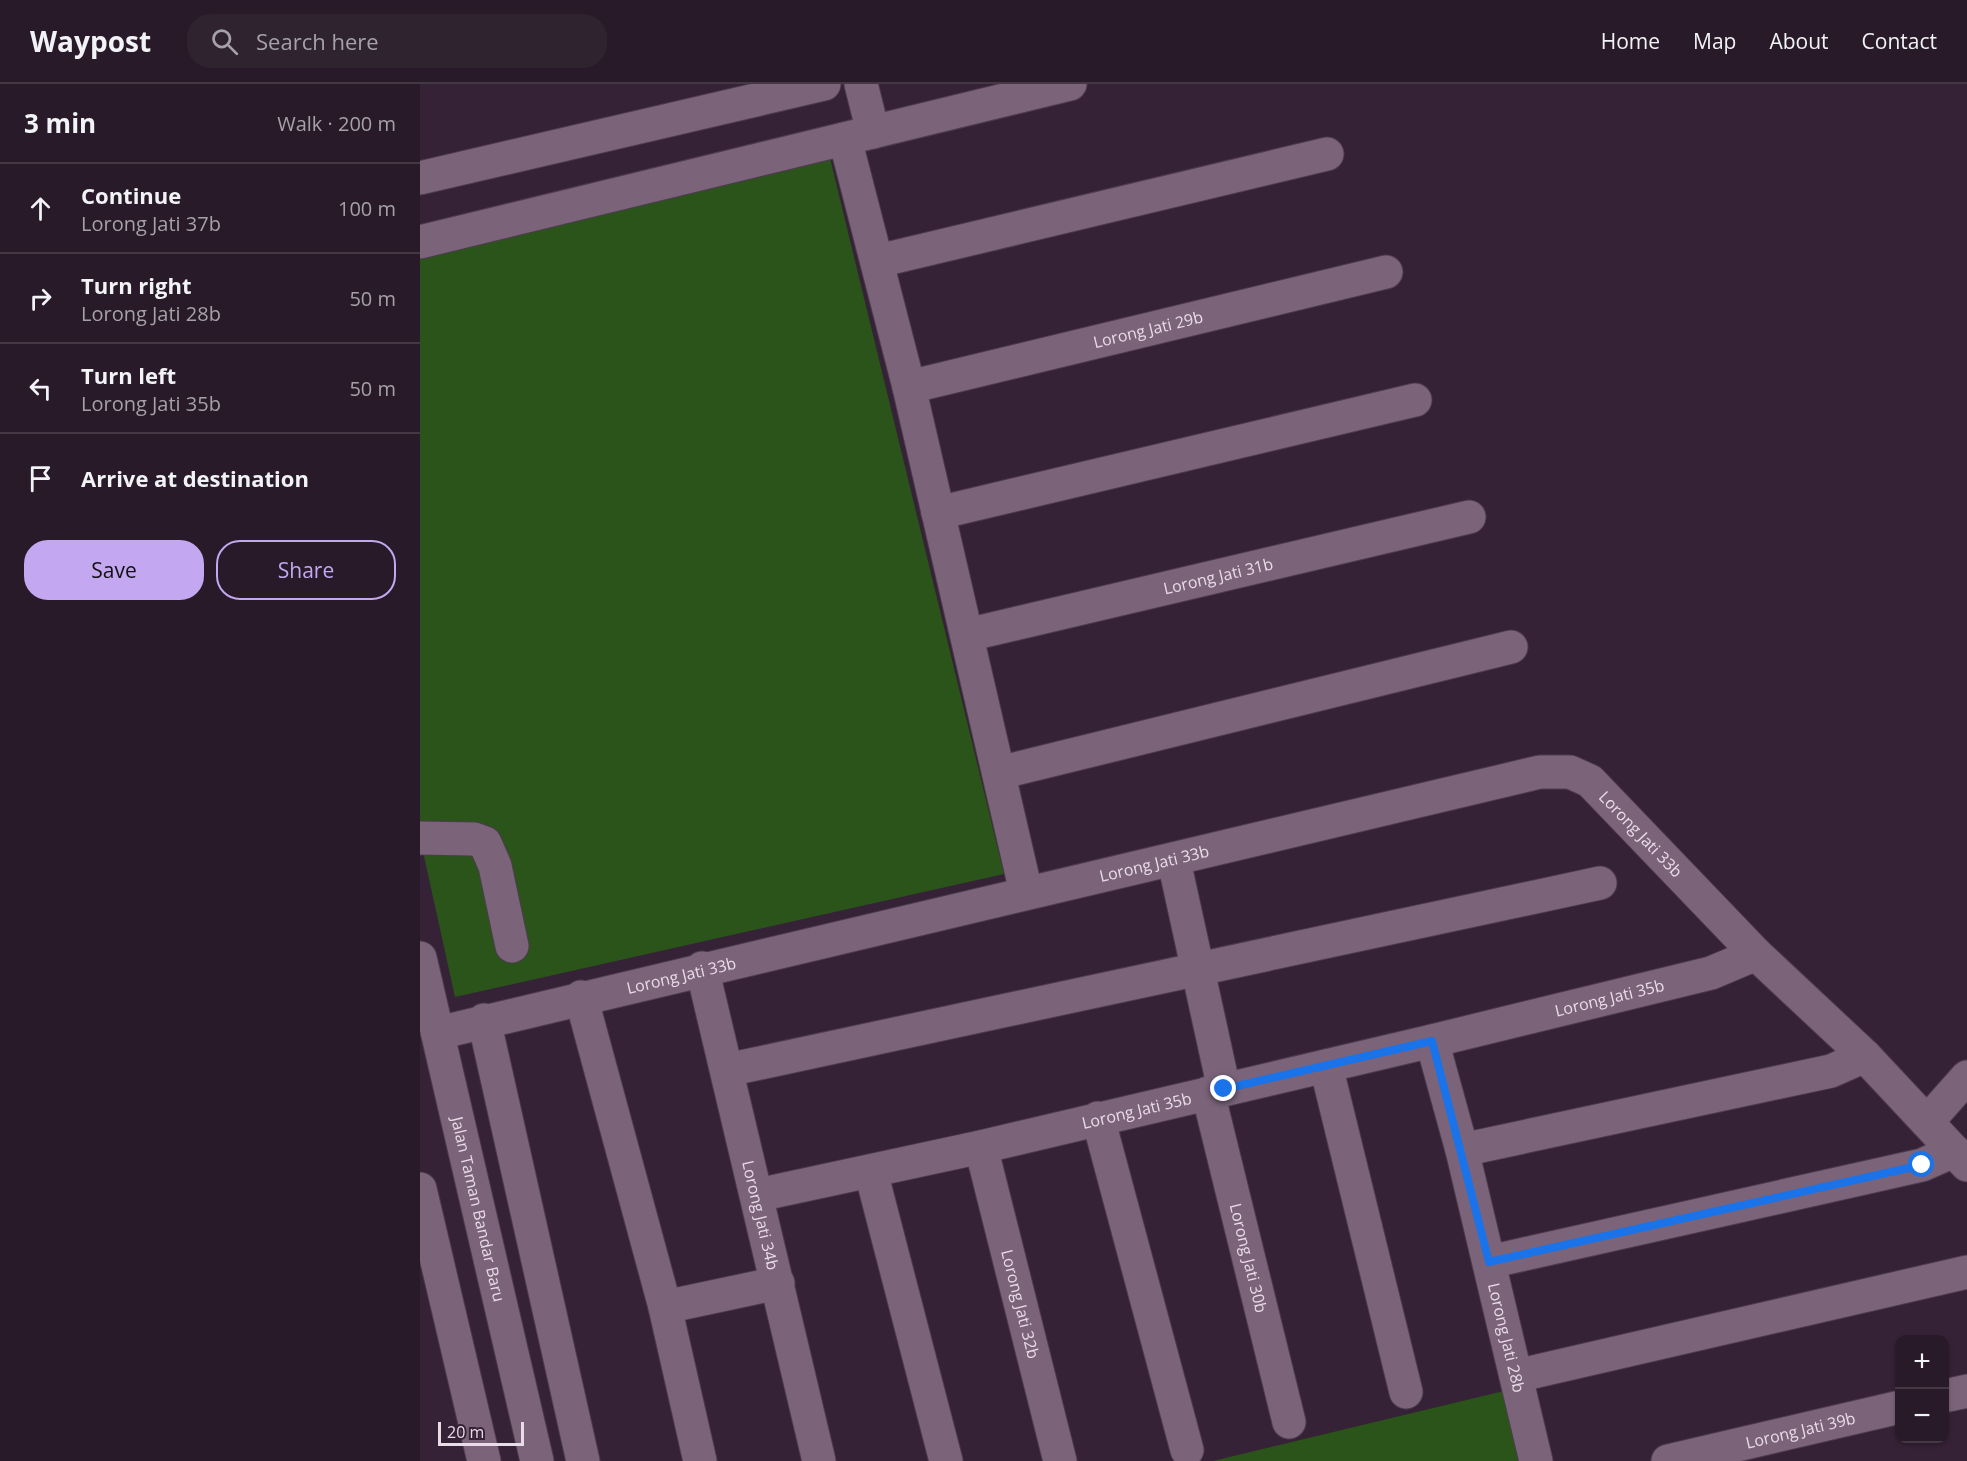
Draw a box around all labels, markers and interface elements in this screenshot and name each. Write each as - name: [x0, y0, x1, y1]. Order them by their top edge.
- search box: [187, 14, 607, 68]
- text: Waypost: [30, 22, 151, 60]
- icon: search: [208, 25, 241, 58]
- text: Search here: [256, 26, 379, 56]
- text: Home: [1601, 27, 1660, 55]
- text: Map: [1693, 27, 1736, 55]
- text: About: [1769, 27, 1829, 55]
- text: Contact: [1862, 27, 1937, 55]
- text: 3 min: [24, 105, 96, 141]
- text: Walk · 200 m: [277, 110, 396, 137]
- text: Continue: [81, 180, 181, 210]
- icon: ahead: [24, 192, 57, 225]
- text: 100 m: [338, 195, 396, 222]
- text: Lorong Jati 37b: [81, 210, 221, 237]
- text: Turn right: [81, 270, 192, 300]
- icon: right: [24, 282, 57, 315]
- text: 50 m: [349, 285, 396, 312]
- text: Lorong Jati 28b: [81, 300, 221, 327]
- street label: Lorong Jati 29b: [1091, 306, 1205, 353]
- text: Turn left: [81, 360, 176, 390]
- icon: left: [24, 372, 57, 405]
- text: 50 m: [349, 375, 396, 402]
- text: Lorong Jati 35b: [81, 390, 221, 417]
- icon: arrive: [24, 462, 57, 495]
- text: Arrive at destination: [81, 463, 309, 493]
- button: Save: [24, 540, 204, 600]
- button: Share: [216, 540, 396, 600]
- street label: Lorong Jati 31b: [1161, 552, 1275, 599]
- street label: Lorong Jati 33b: [1594, 786, 1688, 882]
- street label: Lorong Jati 33b: [1097, 840, 1211, 887]
- street label: Lorong Jati 33b: [624, 952, 738, 999]
- street label: Lorong Jati 35b: [1552, 974, 1666, 1022]
- route end: [1210, 1075, 1236, 1101]
- street label: Lorong Jati 35b: [1080, 1087, 1194, 1134]
- street label: Jalan Taman Bandar Baru: [446, 1113, 511, 1304]
- route start: [1908, 1151, 1934, 1177]
- street label: Lorong Jati 34b: [737, 1158, 784, 1272]
- street label: Lorong Jati 30b: [1225, 1201, 1273, 1315]
- street label: Lorong Jati 32b: [996, 1247, 1045, 1361]
- street label: Lorong Jati 28b: [1483, 1281, 1530, 1395]
- map controls: [1895, 1335, 1949, 1443]
- button: +: [1895, 1335, 1949, 1389]
- button: −: [1895, 1389, 1949, 1443]
- street label: Lorong Jati 39b: [1743, 1407, 1858, 1454]
- scale bar: [438, 1419, 524, 1446]
- text: 20 m: [447, 1421, 484, 1443]

